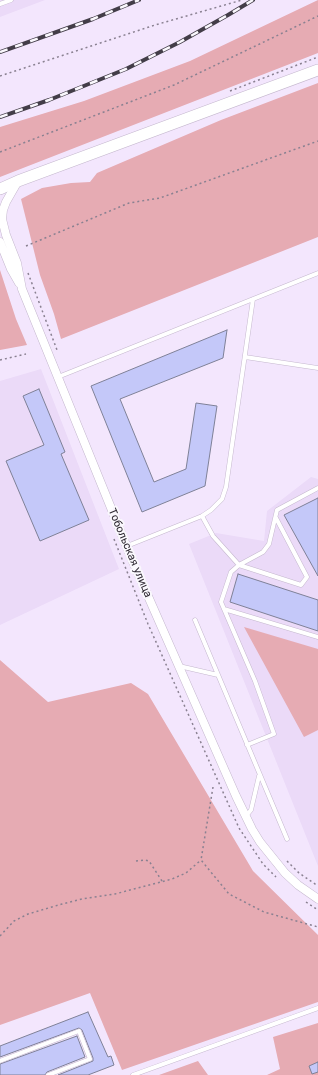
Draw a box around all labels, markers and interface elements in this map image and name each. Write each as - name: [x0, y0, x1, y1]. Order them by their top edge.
- street label: Тобольская улица: [105, 506, 155, 600]

